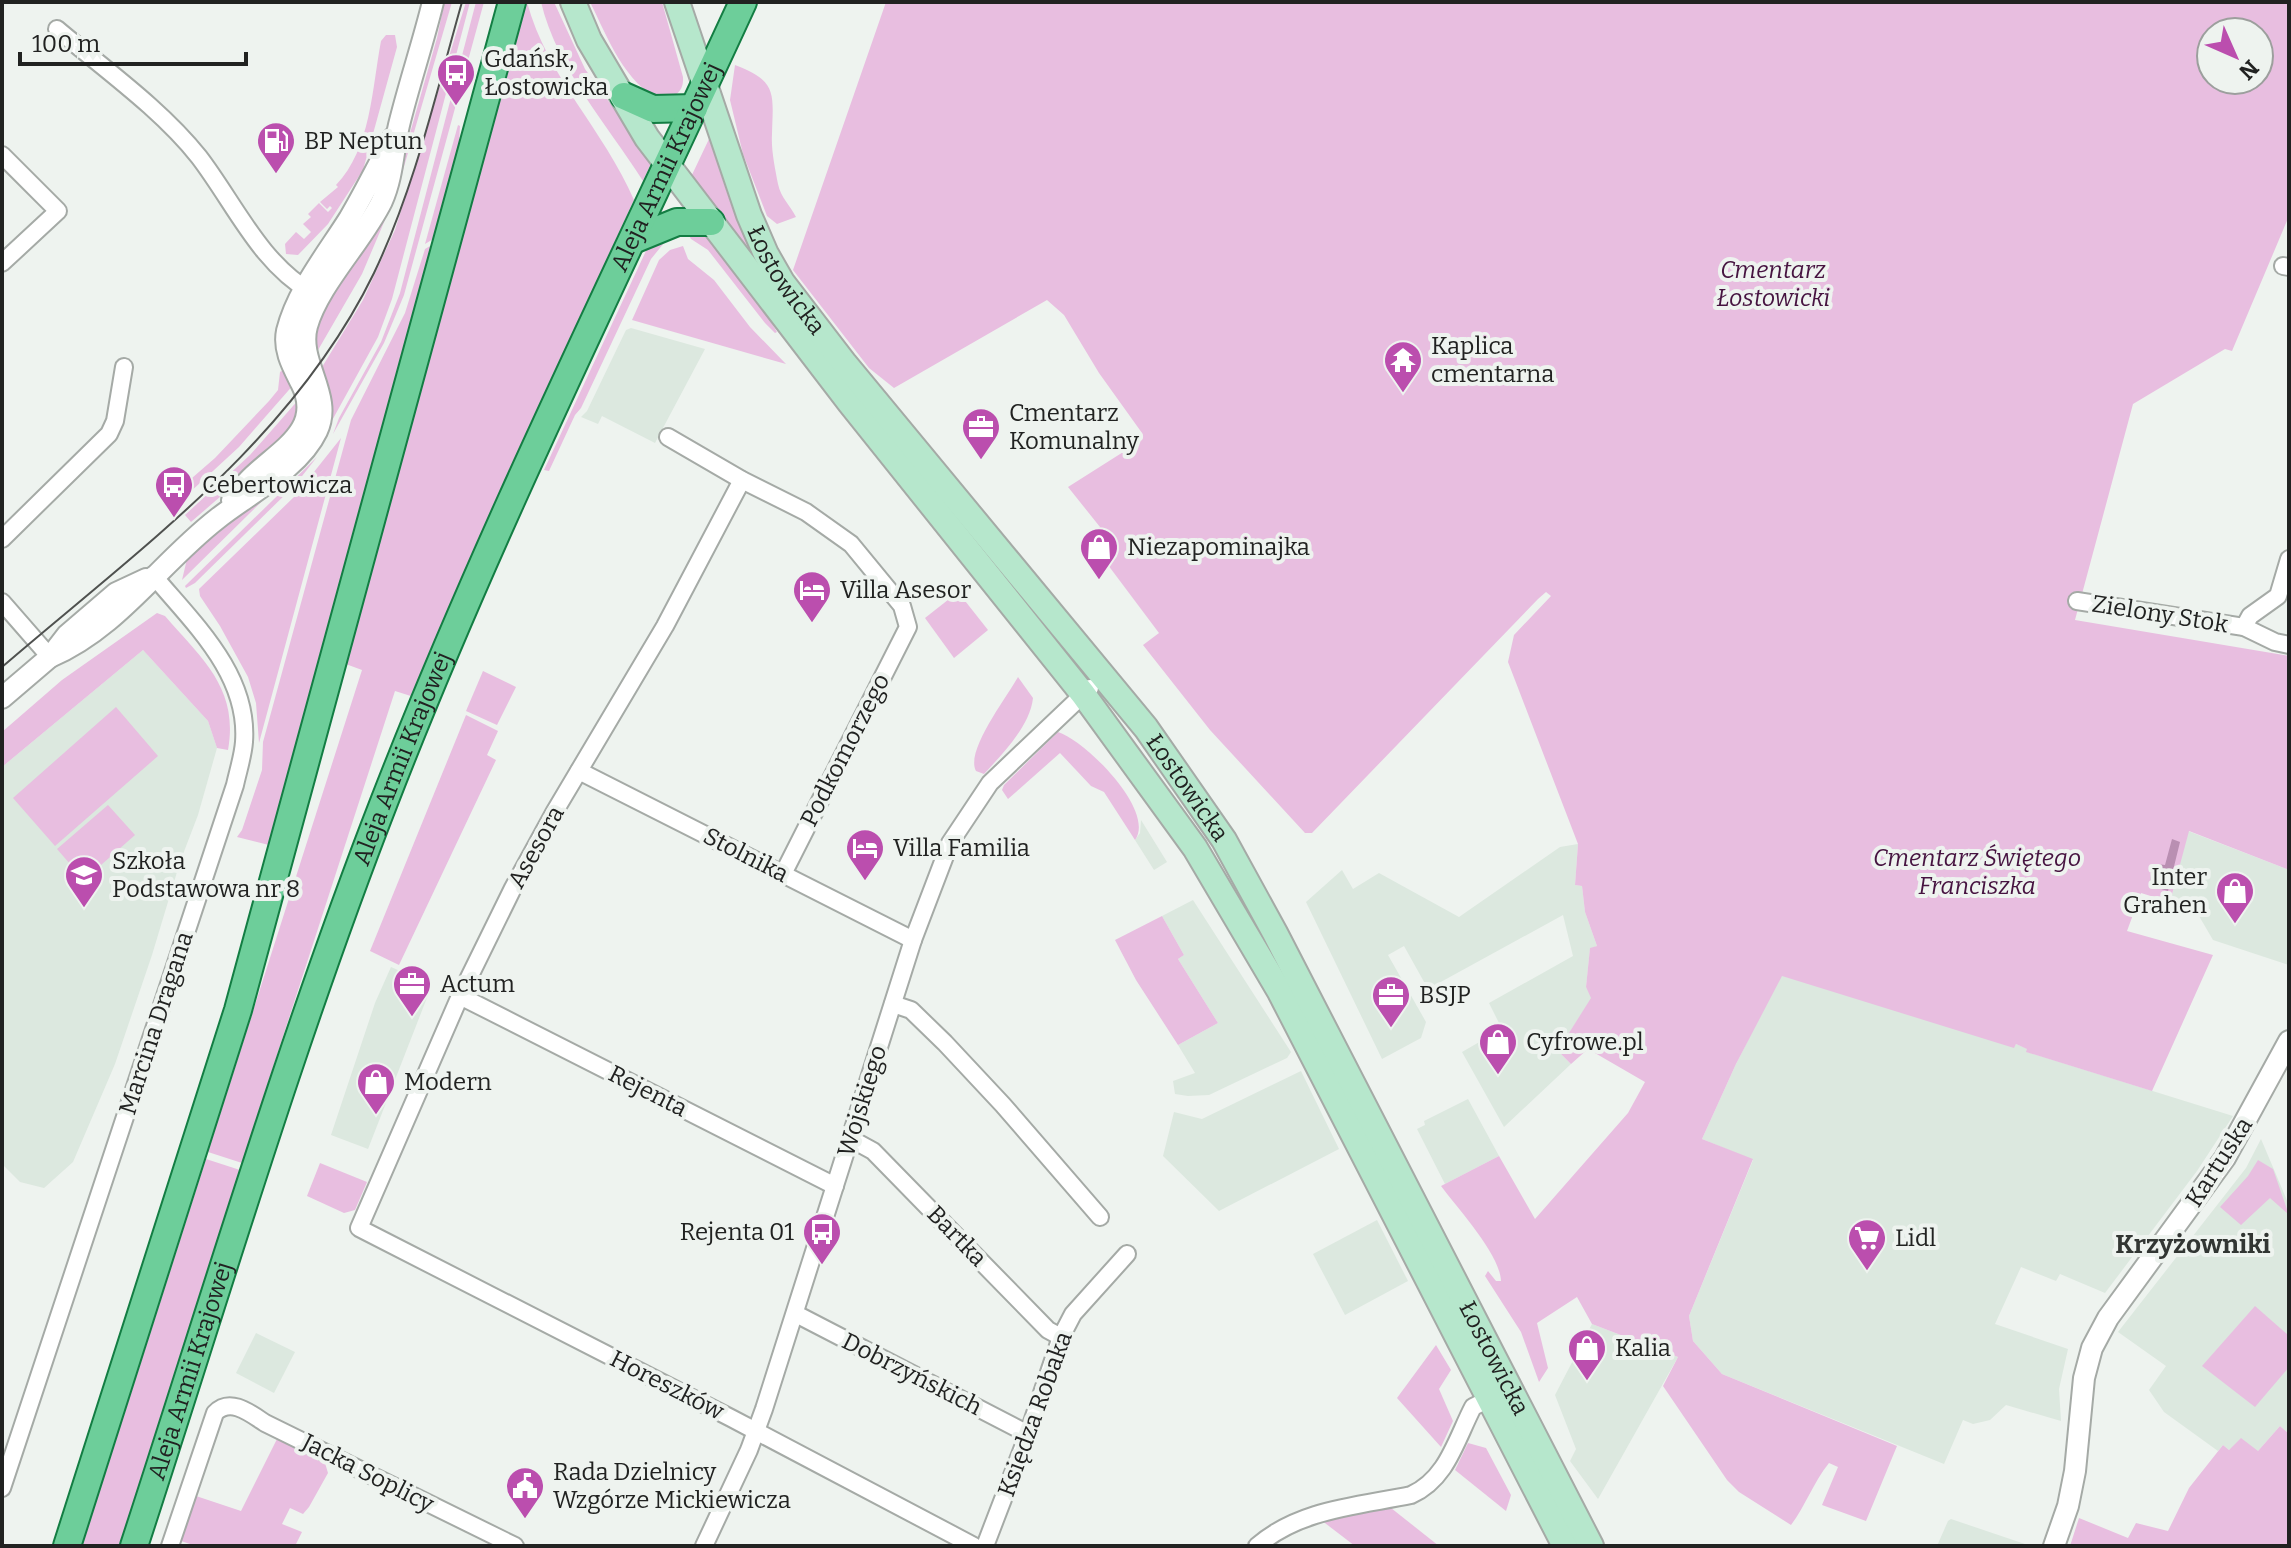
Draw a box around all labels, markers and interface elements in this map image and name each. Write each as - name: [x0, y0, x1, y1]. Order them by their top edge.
- scale bar: [20, 16, 246, 66]
- north arrow: [2195, 16, 2275, 96]
- text: 100 m: [32, 30, 100, 58]
- place label: Gdańsk, Łostowicka: [484, 45, 608, 101]
- bus stop icon: Gdańsk, Łostowicka: [435, 52, 477, 107]
- text: N: [2233, 54, 2264, 85]
- street label: Aleja Armii Krajowej: [605, 58, 727, 276]
- fuel station icon: BP Neptun: [255, 120, 297, 175]
- place label: BP Neptun: [304, 127, 423, 155]
- street label: Łostowicka: [741, 221, 831, 340]
- park label: Cmentarz Łostowicki: [1716, 256, 1830, 312]
- place label: Kaplica cmentarna: [1431, 332, 1554, 388]
- temple icon: Kaplica cmentarna: [1382, 339, 1424, 394]
- place label: Cmentarz Komunalny: [1009, 399, 1139, 455]
- office icon: Cmentarz Komunalny: [960, 406, 1002, 461]
- bus stop icon: Cebertowicza: [153, 464, 195, 519]
- place label: Cebertowicza: [202, 471, 352, 499]
- shop icon: Niezapominajka: [1078, 526, 1120, 581]
- place label: Niezapominajka: [1127, 533, 1310, 561]
- hotel icon: Villa Asesor: [791, 569, 833, 624]
- place label: Villa Asesor: [840, 576, 972, 604]
- street label: Zielony Stok: [2090, 589, 2230, 639]
- street label: Aleja Armii Krajowej: [347, 648, 457, 869]
- street label: Podkomorzego: [795, 669, 895, 831]
- street label: Łostowicka: [1140, 729, 1235, 847]
- street label: Asesora: [502, 801, 570, 893]
- street label: Stolnika: [699, 822, 793, 888]
- hotel icon: Villa Familia: [844, 827, 886, 882]
- place label: Villa Familia: [893, 834, 1030, 862]
- park label: Cmentarz Świętego Franciszka: [1873, 844, 2081, 900]
- place label: Szkoła Podstawowa nr 8: [112, 847, 300, 903]
- school or university icon: Szkoła Podstawowa nr 8: [63, 854, 105, 909]
- place label: Inter Grahen: [2123, 863, 2207, 919]
- shop icon: Inter Grahen: [2214, 870, 2256, 925]
- street label: Marcina Dragana: [113, 928, 199, 1118]
- office icon: Actum: [391, 963, 433, 1018]
- place label: Actum: [440, 970, 515, 998]
- office icon: BSJP: [1370, 974, 1412, 1029]
- place label: BSJP: [1419, 981, 1471, 1009]
- shop icon: Cyfrowe.pl: [1477, 1021, 1519, 1076]
- place label: Cyfrowe.pl: [1526, 1028, 1644, 1056]
- street label: Wojskiego: [832, 1042, 892, 1160]
- street label: Rejenta: [604, 1059, 692, 1123]
- shop icon: Modern: [355, 1061, 397, 1116]
- place label: Modern: [404, 1068, 492, 1096]
- street label: Kartuska: [2180, 1112, 2258, 1212]
- street label: Bartka: [922, 1200, 992, 1272]
- bus stop icon: Rejenta 01: [801, 1211, 843, 1266]
- supermarket icon: Lidl: [1846, 1217, 1888, 1272]
- place label: Rejenta 01: [680, 1218, 794, 1246]
- place label: Lidl: [1895, 1224, 1936, 1252]
- district label: Krzyżowniki: [2115, 1229, 2271, 1260]
- street label: Aleja Armii Krajowej: [142, 1258, 238, 1483]
- street label: Łostowicka: [1453, 1296, 1535, 1420]
- street label: Dobrzyńskich: [838, 1327, 987, 1421]
- shop icon: Kalia: [1566, 1327, 1608, 1382]
- street label: Księdza Robaka: [992, 1328, 1078, 1500]
- place label: Kalia: [1615, 1334, 1671, 1362]
- street label: Horeszków: [605, 1344, 729, 1426]
- street label: Jacka Soplicy: [297, 1427, 439, 1518]
- place label: Rada Dzielnicy Wzgórze Mickiewicza: [553, 1458, 791, 1514]
- public building icon: Rada Dzielnicy Wzgórze Mickiewicza: [504, 1465, 546, 1520]

